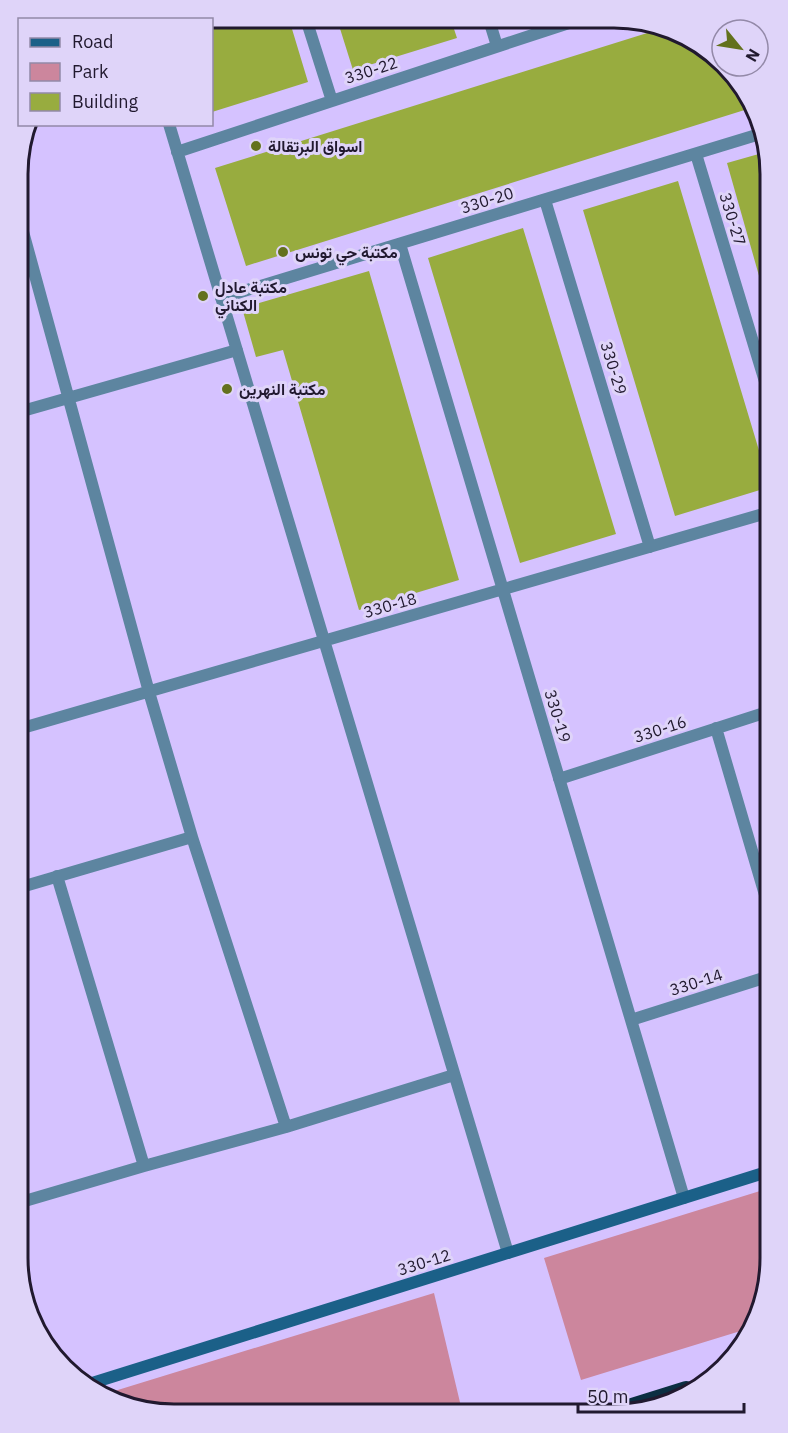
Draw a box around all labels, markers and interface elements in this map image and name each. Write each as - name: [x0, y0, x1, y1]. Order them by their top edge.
- legend: [18, 18, 213, 126]
- north arrow: [710, 18, 770, 78]
- text: Road: [72, 30, 113, 53]
- text: N: [741, 45, 765, 66]
- street label: 330-22: [342, 52, 400, 88]
- text: Park: [72, 60, 109, 83]
- text: Building: [72, 90, 139, 113]
- place label: اسواق البرتقالة: [268, 136, 362, 157]
- marker: اسواق البرتقالة: [249, 139, 263, 153]
- street label: 330-20: [458, 182, 516, 218]
- street label: 330-27: [715, 190, 751, 248]
- place label: مكتبة حي تونس: [295, 242, 398, 266]
- marker: مكتبة حي تونس: [276, 245, 290, 259]
- place label: مكتبة عادل الكناني: [215, 277, 287, 319]
- marker: مكتبة عادل الكناني: [196, 289, 210, 303]
- street label: 330-29: [596, 339, 632, 397]
- place label: مكتبة النهرين: [239, 379, 326, 400]
- marker: مكتبة النهرين: [220, 382, 234, 396]
- street label: 330-18: [361, 588, 419, 622]
- street label: 330-19: [540, 687, 576, 745]
- street label: 330-16: [631, 711, 689, 747]
- street label: 330-14: [667, 964, 725, 1000]
- street label: 330-12: [395, 1244, 453, 1280]
- scale bar: [578, 1376, 744, 1414]
- text: 50 m: [587, 1385, 629, 1408]

